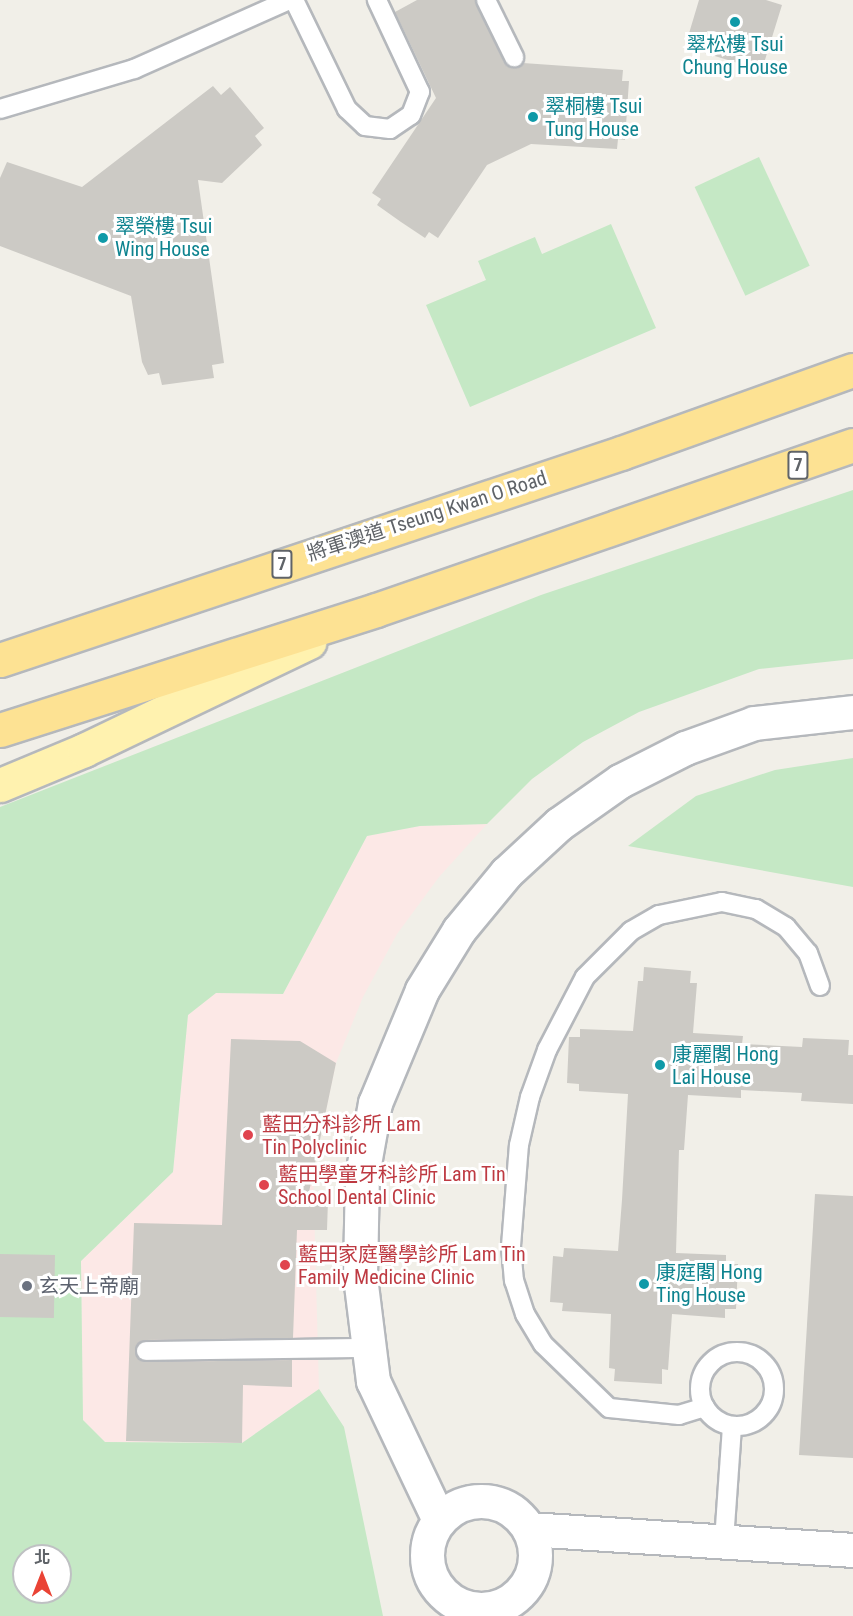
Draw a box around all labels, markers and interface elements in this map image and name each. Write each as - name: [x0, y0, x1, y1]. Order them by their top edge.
- marker: 翠松樓 Tsui Chung House: [728, 15, 742, 29]
- place label: 翠松樓 Tsui Chung House: [682, 32, 788, 79]
- place label: 翠桐樓 Tsui Tung House: [545, 94, 642, 141]
- marker: 翠桐樓 Tsui Tung House: [526, 110, 540, 124]
- place label: 翠榮樓 Tsui Wing House: [115, 214, 212, 261]
- marker: 翠榮樓 Tsui Wing House: [96, 231, 110, 245]
- road number: 7: [786, 450, 810, 480]
- street label: 將軍澳道 Tseung Kwan O Road: [304, 466, 550, 566]
- road number: 7: [270, 549, 294, 579]
- place label: 康麗閣 Hong Lai House: [672, 1042, 779, 1089]
- marker: 康麗閣 Hong Lai House: [653, 1058, 667, 1072]
- place label: 藍田分科診所 Lam Tin Polyclinic: [262, 1112, 421, 1159]
- marker: 藍田分科診所 Lam Tin Polyclinic: [239, 1126, 257, 1144]
- place label: 藍田學童牙科診所 Lam Tin School Dental Clinic: [278, 1162, 506, 1209]
- marker: 藍田學童牙科診所 Lam Tin School Dental Clinic: [255, 1176, 273, 1194]
- place label: 藍田家庭醫學診所 Lam Tin Family Medicine Clinic: [298, 1242, 526, 1289]
- marker: 藍田家庭醫學診所 Lam Tin Family Medicine Clinic: [276, 1256, 294, 1274]
- place label: 康庭閣 Hong Ting House: [656, 1260, 763, 1307]
- place label: 玄天上帝廟: [39, 1274, 139, 1298]
- marker: 康庭閣 Hong Ting House: [637, 1277, 651, 1291]
- marker: 玄天上帝廟: [20, 1279, 34, 1293]
- north arrow: [12, 1544, 72, 1604]
- text: 北: [34, 1548, 50, 1567]

